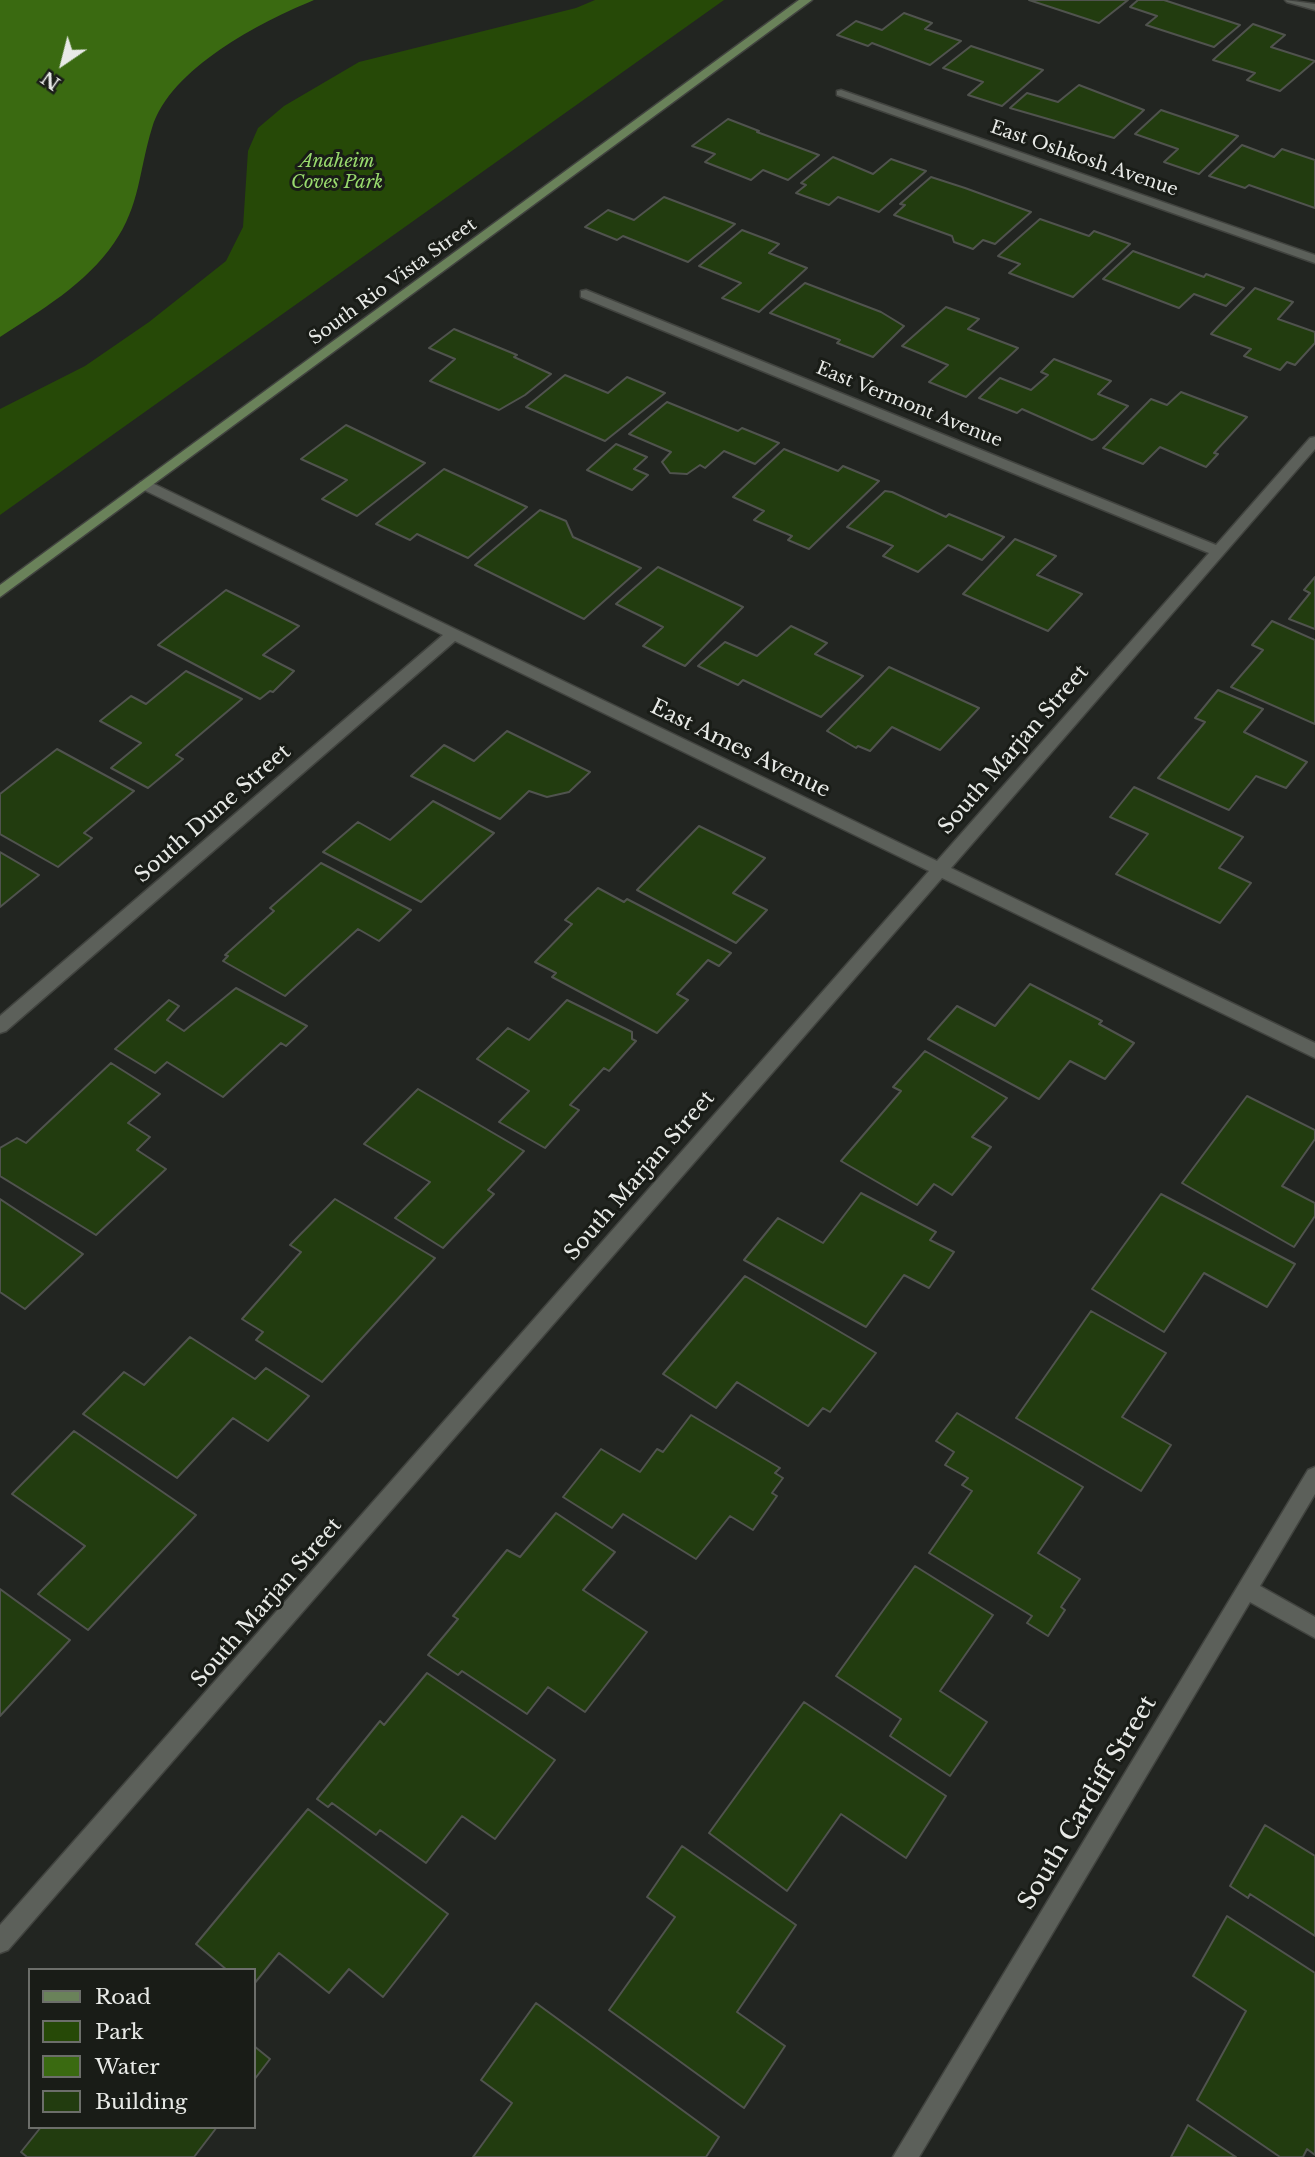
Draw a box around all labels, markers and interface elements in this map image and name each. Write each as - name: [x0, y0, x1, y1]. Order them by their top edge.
- north arrow: [28, 28, 98, 98]
- text: N: [37, 66, 65, 95]
- street label: East Oshkosh Avenue: [987, 117, 1181, 201]
- park label: Anaheim Coves Park: [291, 151, 383, 194]
- street label: South Rio Vista Street: [305, 214, 481, 350]
- street label: East Vermont Avenue: [813, 358, 1005, 452]
- street label: South Marjan Street: [934, 660, 1094, 840]
- street label: East Ames Avenue: [646, 695, 834, 803]
- street label: South Dune Street: [130, 740, 296, 888]
- street label: South Marjan Street: [560, 1086, 720, 1266]
- street label: South Marjan Street: [187, 1513, 347, 1693]
- street label: South Cardiff Street: [1013, 1691, 1163, 1915]
- legend: [28, 1968, 256, 2129]
- text: Road: [95, 1984, 151, 2010]
- text: Park: [95, 2019, 144, 2045]
- text: Water: [95, 2054, 159, 2080]
- text: Building: [95, 2089, 187, 2115]

